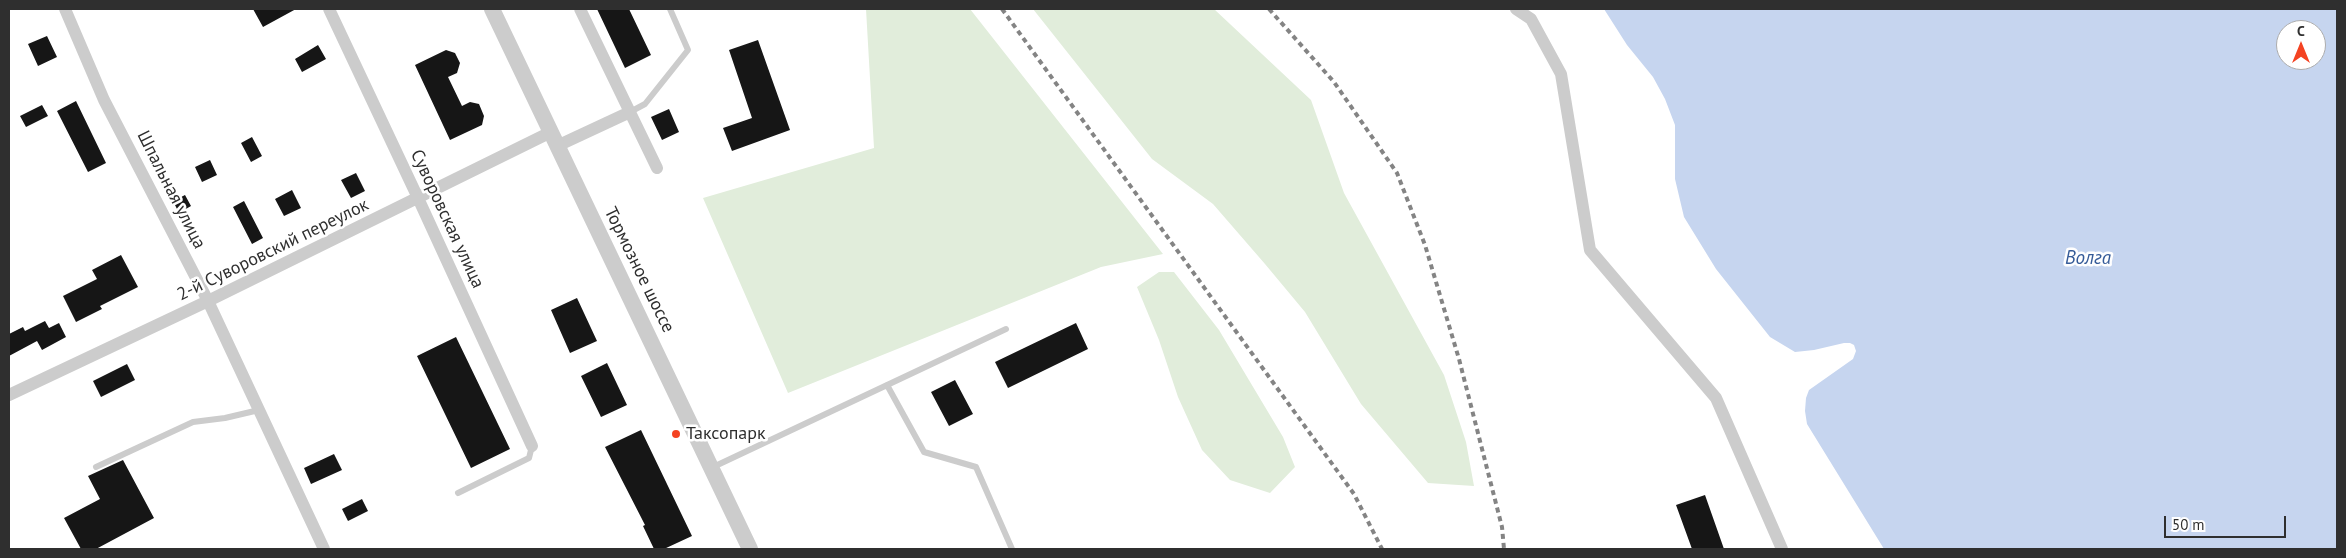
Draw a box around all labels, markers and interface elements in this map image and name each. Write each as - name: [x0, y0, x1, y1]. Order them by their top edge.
- north arrow: [2276, 20, 2326, 70]
- text: С: [2297, 22, 2305, 40]
- street label: Шпальная улица: [132, 127, 210, 253]
- street label: Суворовская улица: [405, 146, 489, 292]
- street label: 2-й Суворовский переулок: [174, 194, 372, 306]
- street label: Тормозное шоссе: [599, 204, 679, 336]
- water label: Волга: [2065, 248, 2111, 270]
- place label: Таксопарк: [686, 423, 766, 445]
- marker: Таксопарк: [670, 428, 682, 440]
- scale bar: [2166, 506, 2288, 538]
- text: 50 m: [2172, 515, 2205, 534]

